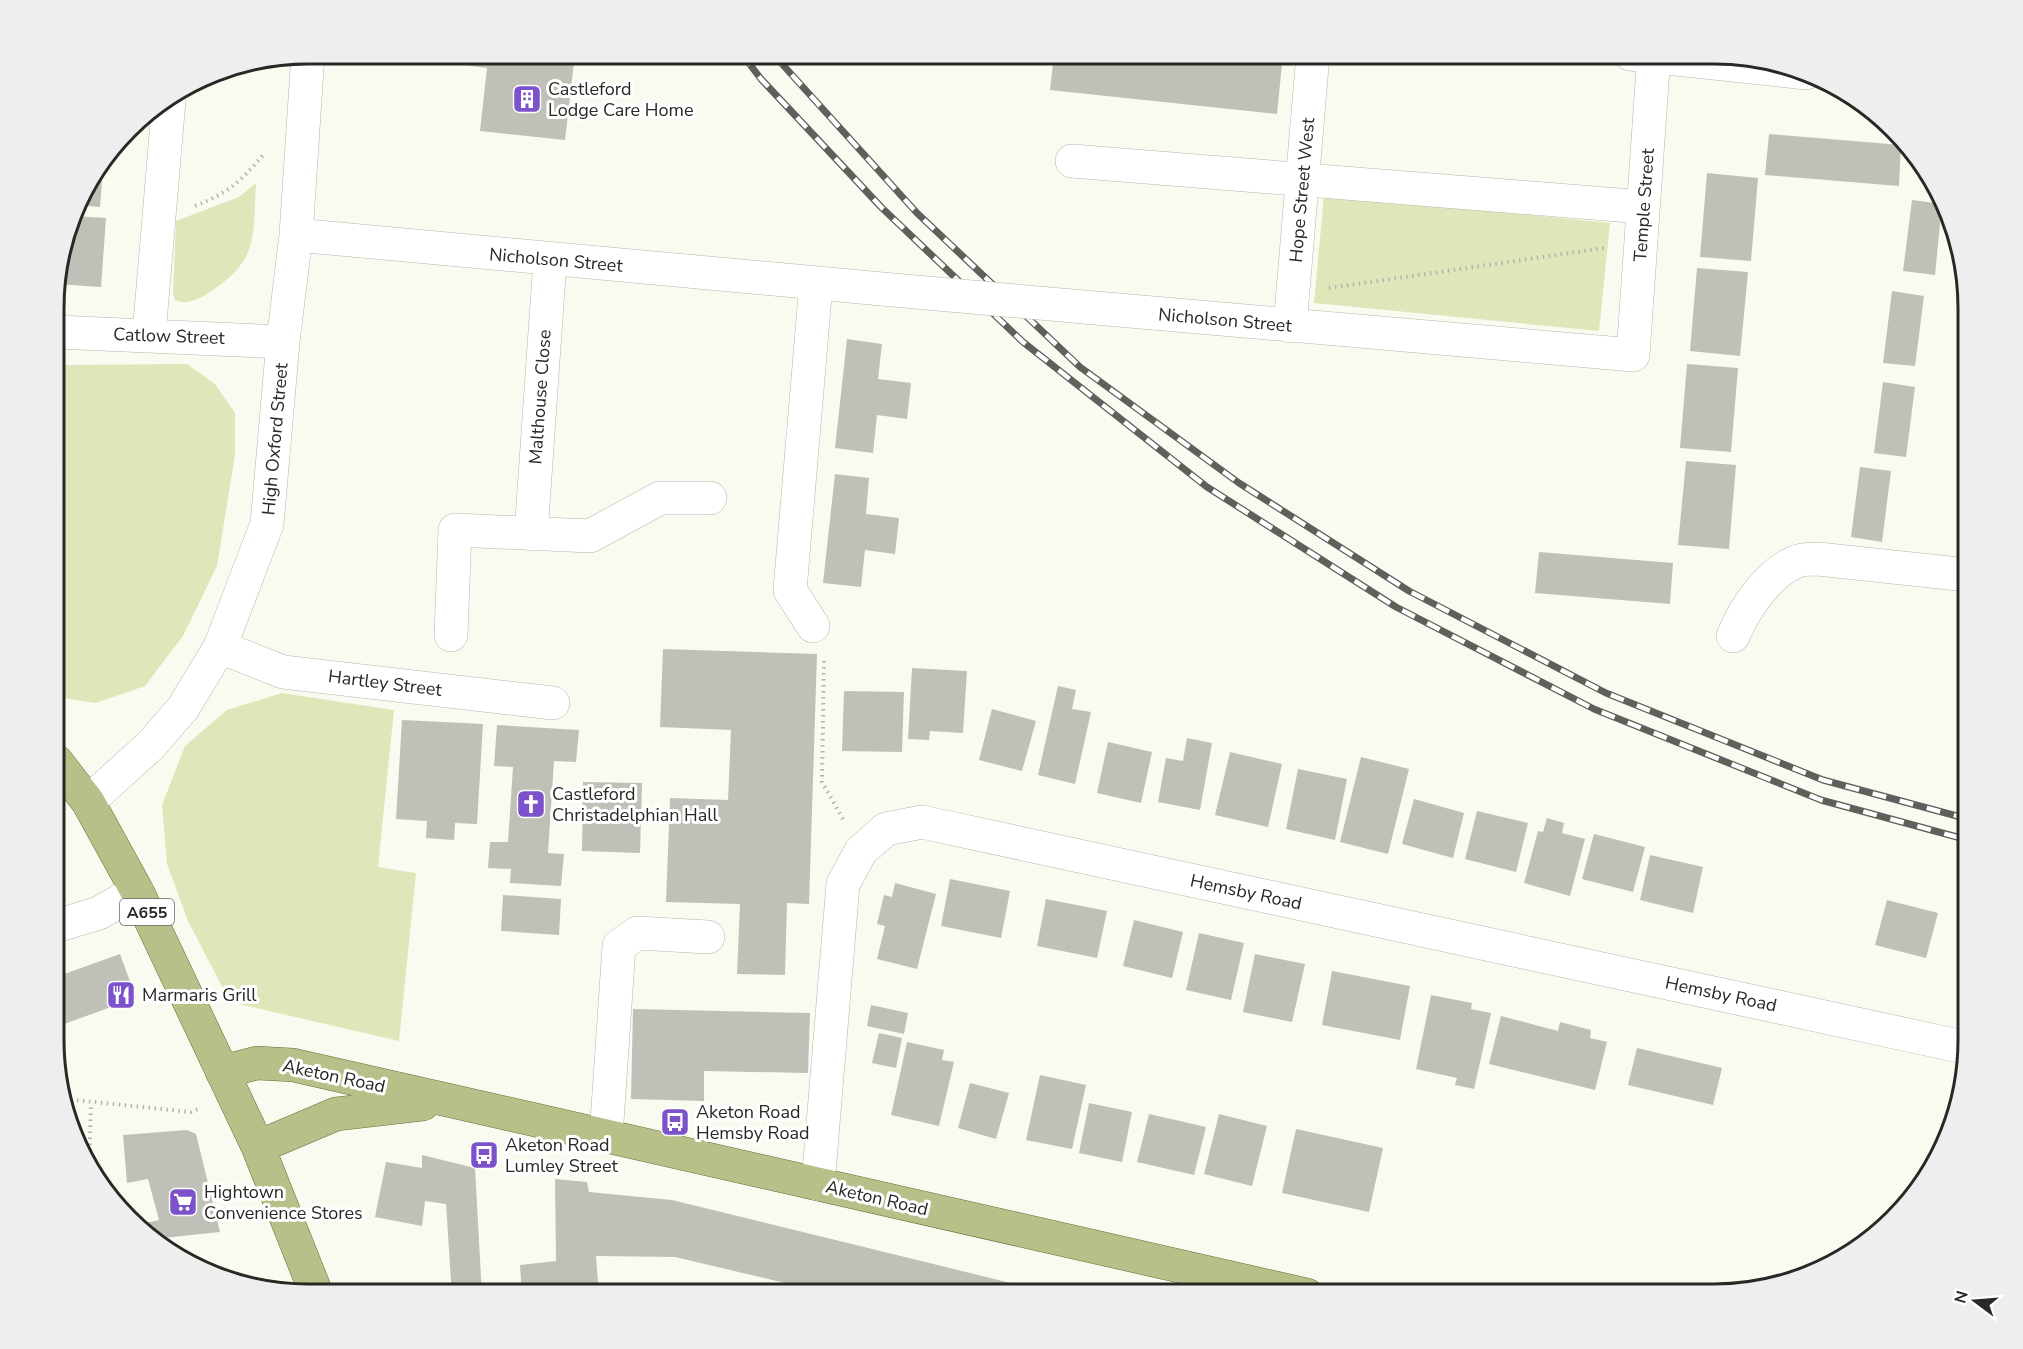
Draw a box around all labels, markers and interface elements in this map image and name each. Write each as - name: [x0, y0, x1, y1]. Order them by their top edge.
- place label: Castleford Lodge Care Home: [548, 77, 694, 122]
- building icon: Castleford Lodge Care Home: [511, 83, 543, 115]
- street label: Hope Street West: [1284, 116, 1320, 263]
- street label: Temple Street: [1628, 147, 1660, 262]
- street label: Nicholson Street: [488, 242, 624, 278]
- street label: Nicholson Street: [1157, 302, 1293, 338]
- street label: Catlow Street: [113, 322, 226, 350]
- street label: Malthouse Close: [523, 329, 557, 465]
- street label: High Oxford Street: [256, 361, 294, 516]
- street label: Hartley Street: [327, 664, 444, 702]
- place label: Castleford Christadelphian Hall: [552, 782, 719, 827]
- church icon: Castleford Christadelphian Hall: [515, 788, 547, 820]
- street label: Hemsby Road: [1188, 868, 1304, 916]
- road number: A655: [120, 899, 174, 925]
- street label: Hemsby Road: [1663, 970, 1779, 1018]
- restaurant icon: Marmaris Grill: [105, 979, 137, 1011]
- place label: Marmaris Grill: [142, 983, 257, 1007]
- street label: Aketon Road: [280, 1053, 388, 1099]
- place label: Aketon Road Hemsby Road: [696, 1100, 809, 1145]
- bus stop icon: Aketon Road Hemsby Road: [659, 1106, 691, 1138]
- place label: Aketon Road Lumley Street: [505, 1133, 618, 1178]
- bus stop icon: Aketon Road Lumley Street: [468, 1139, 500, 1171]
- street label: Aketon Road: [823, 1175, 931, 1221]
- place label: Hightown Convenience Stores: [204, 1180, 363, 1225]
- supermarket icon: Hightown Convenience Stores: [167, 1186, 199, 1218]
- north arrow: [1945, 1271, 2005, 1331]
- text: N: [1949, 1288, 1974, 1306]

